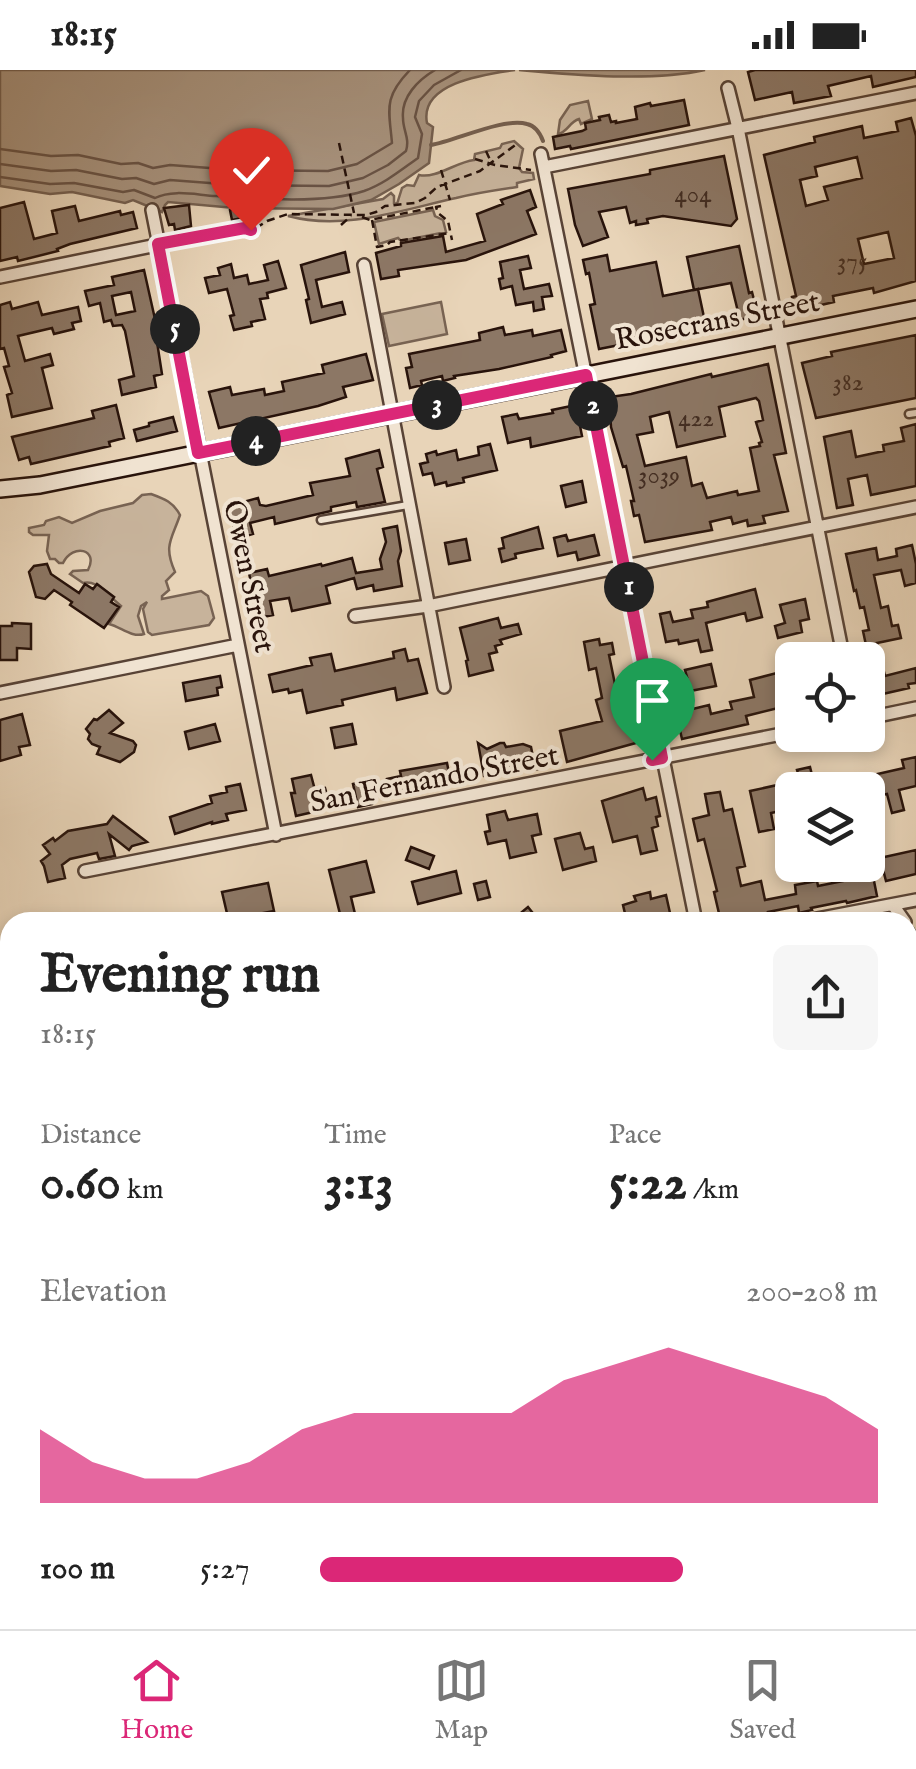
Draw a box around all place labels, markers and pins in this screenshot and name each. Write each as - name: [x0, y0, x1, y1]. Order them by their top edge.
- pin: [209, 128, 294, 231]
- pin: 5: [150, 304, 200, 354]
- pin: 3: [412, 380, 462, 430]
- pin: 2: [568, 381, 618, 431]
- pin: 4: [231, 416, 281, 466]
- pin: 1: [604, 562, 654, 612]
- pin: [610, 658, 695, 761]

